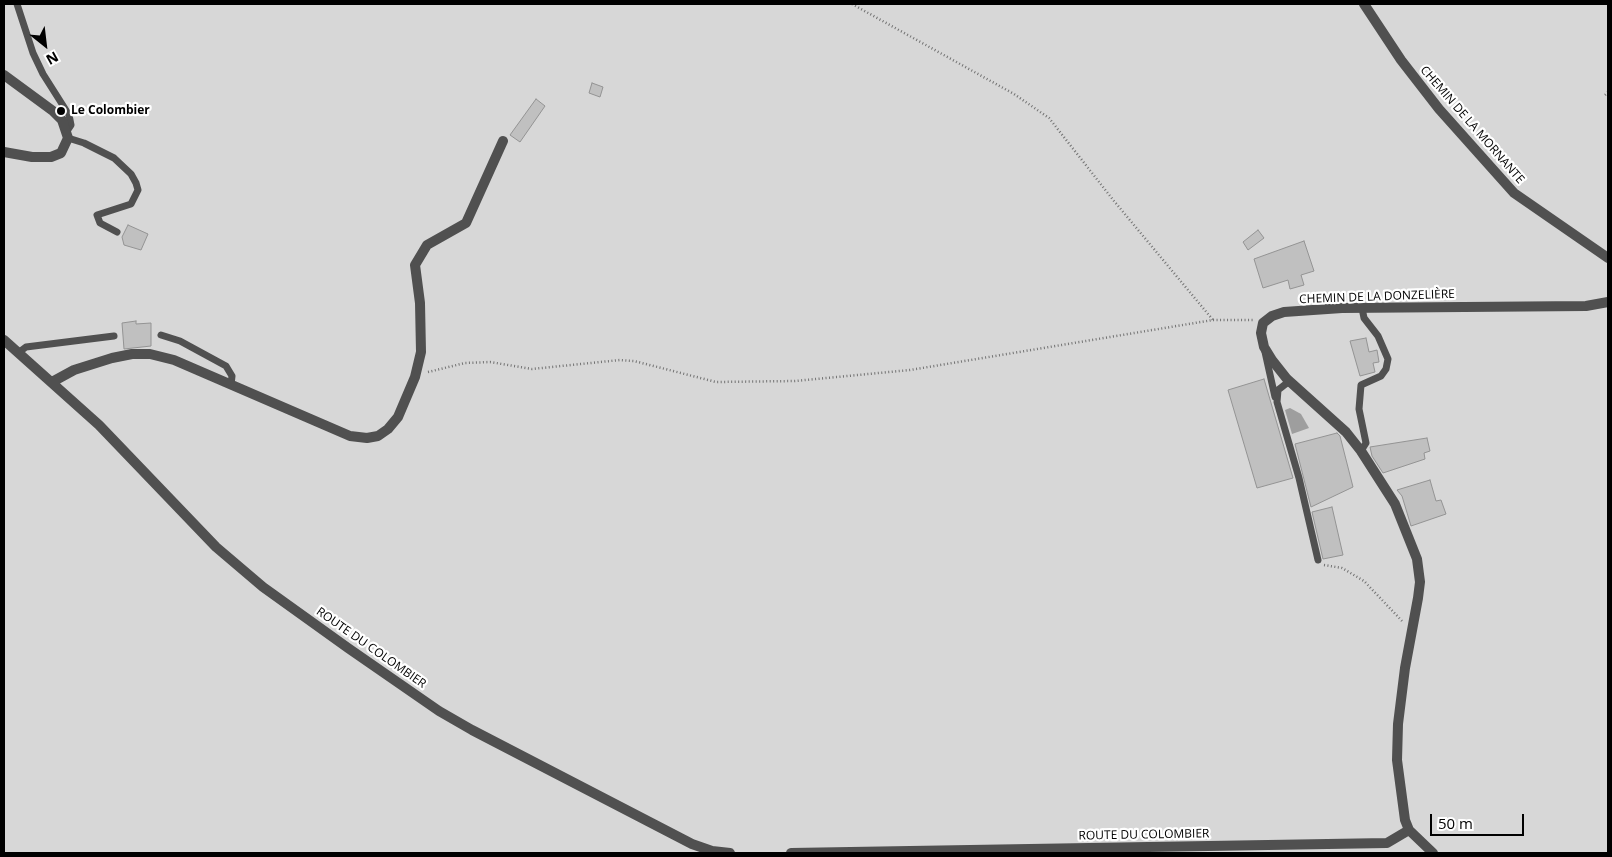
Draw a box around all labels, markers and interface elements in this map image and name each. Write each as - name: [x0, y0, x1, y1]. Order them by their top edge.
- north arrow: [20, 20, 70, 70]
- text: N: [43, 47, 62, 70]
- street label: CHEMIN DE LA MORNANTE: [1417, 63, 1527, 187]
- place label: Le Colombier: [71, 104, 150, 118]
- marker: Le Colombier: [55, 105, 67, 117]
- street label: CHEMIN DE LA DONZELIÈRE: [1299, 287, 1455, 307]
- street label: ROUTE DU COLOMBIER: [313, 605, 429, 691]
- scale bar: [1432, 804, 1526, 836]
- text: 50 m: [1438, 813, 1473, 833]
- street label: ROUTE DU COLOMBIER: [1078, 827, 1210, 843]

